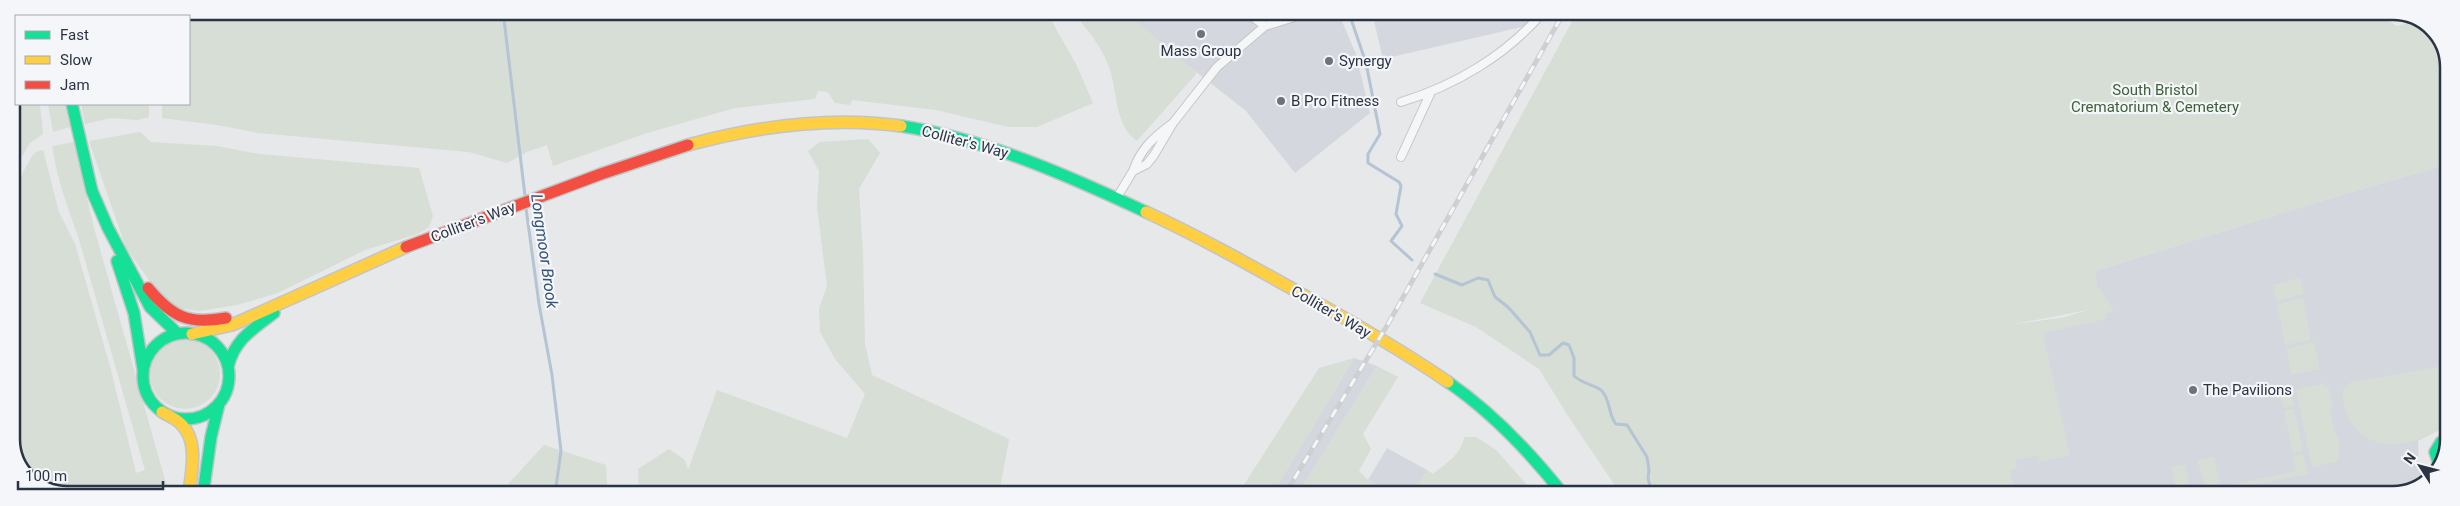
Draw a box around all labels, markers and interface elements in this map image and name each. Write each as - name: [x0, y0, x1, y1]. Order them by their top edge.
- legend: [15, 15, 190, 105]
- text: Fast: [60, 26, 89, 44]
- marker: Mass Group: [1195, 28, 1207, 40]
- place label: Mass Group: [1161, 42, 1241, 60]
- text: Slow: [60, 51, 92, 69]
- place label: Synergy: [1339, 52, 1392, 70]
- marker: Synergy: [1323, 55, 1335, 67]
- text: Jam: [60, 76, 90, 94]
- park label: South Bristol Crematorium & Cemetery: [2071, 81, 2239, 116]
- place label: B Pro Fitness: [1291, 92, 1379, 110]
- marker: B Pro Fitness: [1275, 95, 1287, 107]
- street label: Colliter's Way: [920, 122, 1010, 162]
- water label: Longmoor Brook: [527, 193, 562, 311]
- street label: Colliter's Way: [428, 198, 518, 246]
- street label: Colliter's Way: [1288, 282, 1374, 342]
- place label: The Pavilions: [2203, 381, 2292, 399]
- marker: The Pavilions: [2187, 384, 2199, 396]
- north arrow: [2395, 441, 2445, 491]
- text: N: [2400, 450, 2419, 467]
- scale bar: [18, 458, 162, 490]
- text: 100 m: [25, 467, 67, 485]

